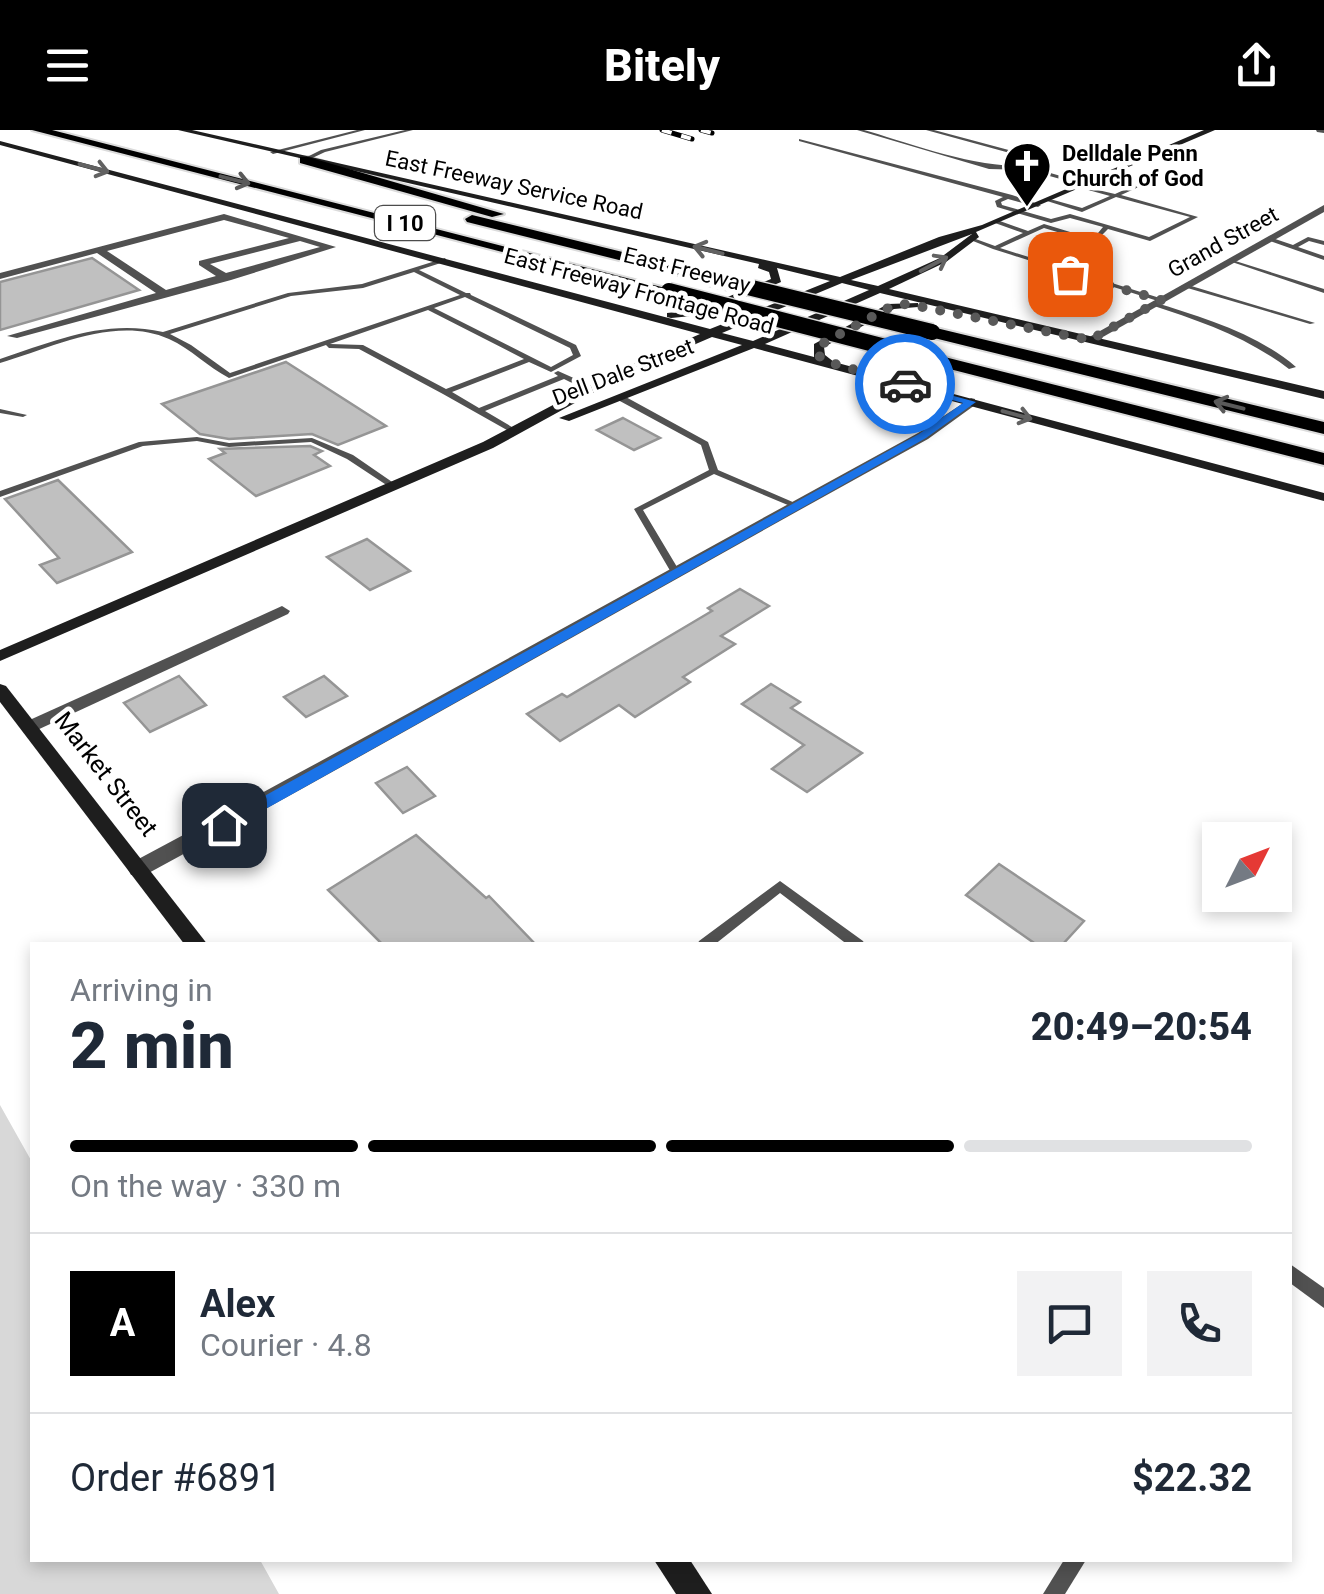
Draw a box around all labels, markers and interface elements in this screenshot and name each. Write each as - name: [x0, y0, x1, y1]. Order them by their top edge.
- icon: menu: [40, 38, 95, 93]
- icon: share: [1229, 38, 1284, 93]
- text: Bitely: [604, 39, 720, 92]
- church icon: Delldale Penn Church of God: [1001, 140, 1053, 208]
- place label: Delldale Penn Church of God: [1062, 141, 1204, 191]
- street label: East Freeway Service Road: [383, 145, 645, 225]
- one-way arrow: [78, 160, 109, 178]
- one-way arrow: [219, 171, 250, 190]
- street label: Grand Street: [1164, 201, 1282, 283]
- road number: I 10: [375, 206, 435, 240]
- pin: [1028, 232, 1113, 317]
- one-way arrow: [693, 240, 725, 259]
- street label: East Freeway: [621, 242, 754, 298]
- street label: East Freeway Frontage Road: [501, 243, 777, 339]
- icon: bag: [1043, 247, 1098, 302]
- one-way arrow: [918, 254, 948, 273]
- street label: Dell Dale Street: [549, 334, 697, 410]
- courier: [855, 334, 955, 434]
- icon: car: [878, 357, 933, 412]
- one-way arrow: [1214, 395, 1246, 413]
- one-way arrow: [1001, 406, 1032, 425]
- street label: Market Street: [48, 706, 164, 842]
- pin: [182, 783, 267, 868]
- icon: home: [197, 798, 252, 853]
- north arrow: [1202, 822, 1292, 912]
- map controls: [1202, 822, 1292, 912]
- text: Arriving in: [70, 971, 213, 1009]
- text: 20:49–20:54: [1031, 1005, 1252, 1049]
- text: 2 min: [70, 1008, 234, 1084]
- text: On the way · 330 m: [70, 1167, 341, 1205]
- button: chat: [1017, 1271, 1122, 1376]
- button: phone: [1147, 1271, 1252, 1376]
- text: Alex: [200, 1282, 275, 1326]
- text: A: [110, 1301, 135, 1345]
- text: Courier · 4.8: [200, 1326, 372, 1364]
- text: Order #6891: [70, 1456, 281, 1500]
- text: $22.32: [1132, 1456, 1252, 1500]

